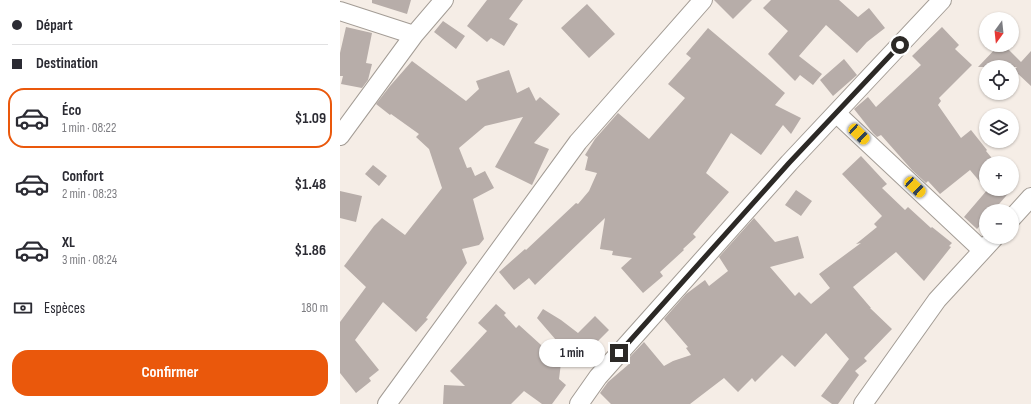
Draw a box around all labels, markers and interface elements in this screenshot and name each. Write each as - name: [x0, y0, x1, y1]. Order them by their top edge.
- north arrow: [979, 12, 1019, 52]
- map controls: [979, 12, 1019, 244]
- text: Départ: [36, 16, 73, 35]
- route start: [891, 36, 909, 54]
- text: Destination: [36, 54, 98, 73]
- button: locate: [979, 60, 1019, 100]
- icon: car: [14, 100, 50, 136]
- text: Éco: [62, 101, 81, 120]
- button: layers: [979, 108, 1019, 148]
- text: $1.09: [295, 109, 326, 128]
- text: 1 min · 08:22: [62, 120, 116, 136]
- car: [846, 121, 872, 147]
- button: +: [979, 156, 1019, 196]
- icon: car: [14, 166, 50, 202]
- text: Confort: [62, 167, 104, 186]
- car: [902, 174, 928, 200]
- text: $1.48: [295, 175, 326, 194]
- text: 2 min · 08:23: [62, 186, 117, 202]
- button: −: [979, 204, 1019, 244]
- icon: car: [14, 232, 50, 268]
- text: XL: [62, 233, 75, 252]
- text: $1.86: [295, 241, 326, 260]
- text: 3 min · 08:24: [62, 252, 117, 268]
- icon: cash: [12, 297, 34, 319]
- text: Espèces: [44, 299, 85, 318]
- text: 180 m: [302, 300, 328, 316]
- callout: 1 min: [539, 339, 605, 367]
- route end: [610, 344, 628, 362]
- text: 1 min: [560, 345, 584, 361]
- button: Confirmer: [12, 350, 328, 396]

